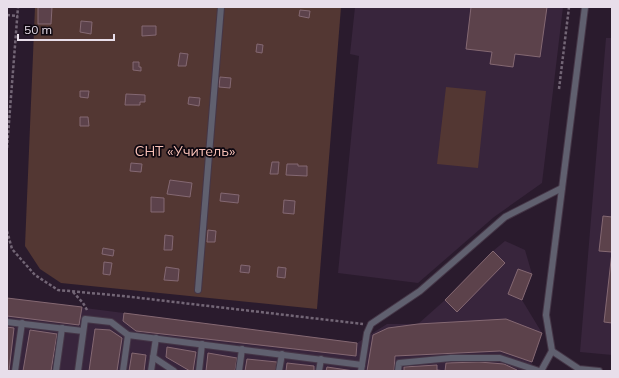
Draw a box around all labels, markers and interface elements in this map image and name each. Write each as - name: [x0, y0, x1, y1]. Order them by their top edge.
- scale bar: [18, 16, 114, 42]
- text: 50 m: [24, 22, 52, 37]
- park label: СНТ «Учитель»: [135, 142, 235, 160]

